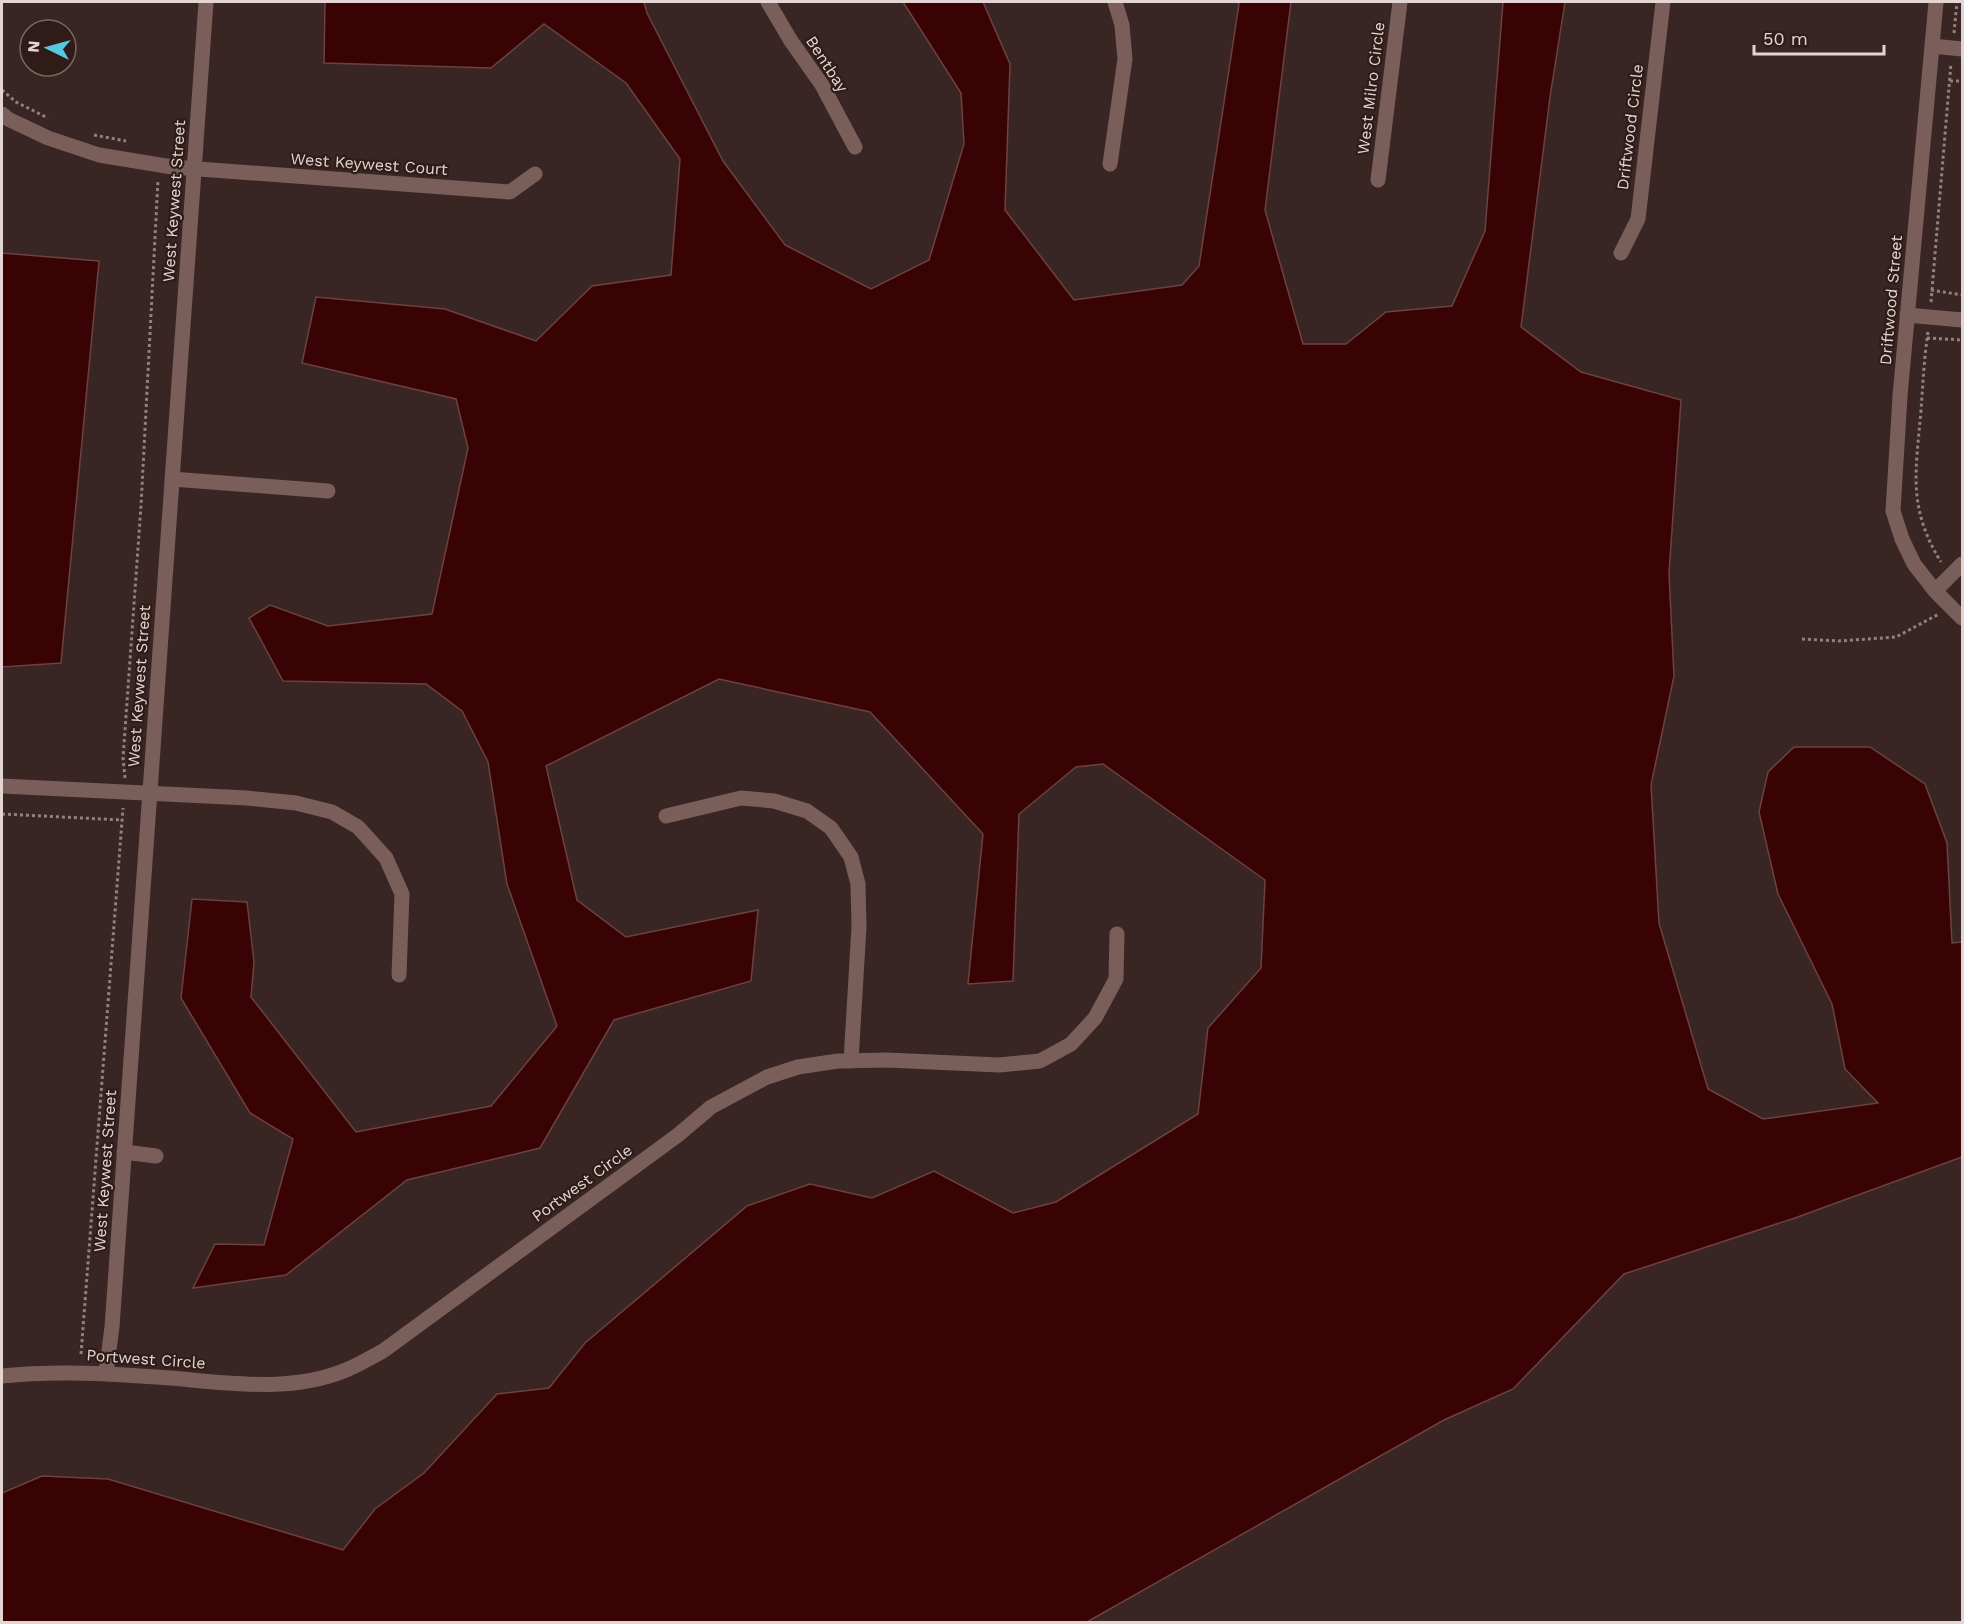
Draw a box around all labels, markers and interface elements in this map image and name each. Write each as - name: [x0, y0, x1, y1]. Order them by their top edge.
- north arrow: [18, 18, 78, 78]
- scale bar: [1754, 18, 1884, 56]
- street label: West Milro Circle: [1353, 21, 1389, 155]
- text: 50 m: [1763, 28, 1808, 49]
- street label: Bentbay: [802, 32, 853, 96]
- text: N: [24, 40, 44, 53]
- street label: Driftwood Circle: [1613, 63, 1647, 191]
- street label: West Keywest Street: [159, 119, 189, 283]
- street label: West Keywest Court: [290, 149, 449, 179]
- street label: Driftwood Street: [1876, 234, 1906, 366]
- street label: West Keywest Street: [124, 604, 154, 768]
- street label: West Keywest Street: [90, 1089, 120, 1253]
- street label: Portwest Circle: [528, 1140, 636, 1226]
- street label: Portwest Circle: [86, 1345, 206, 1373]

